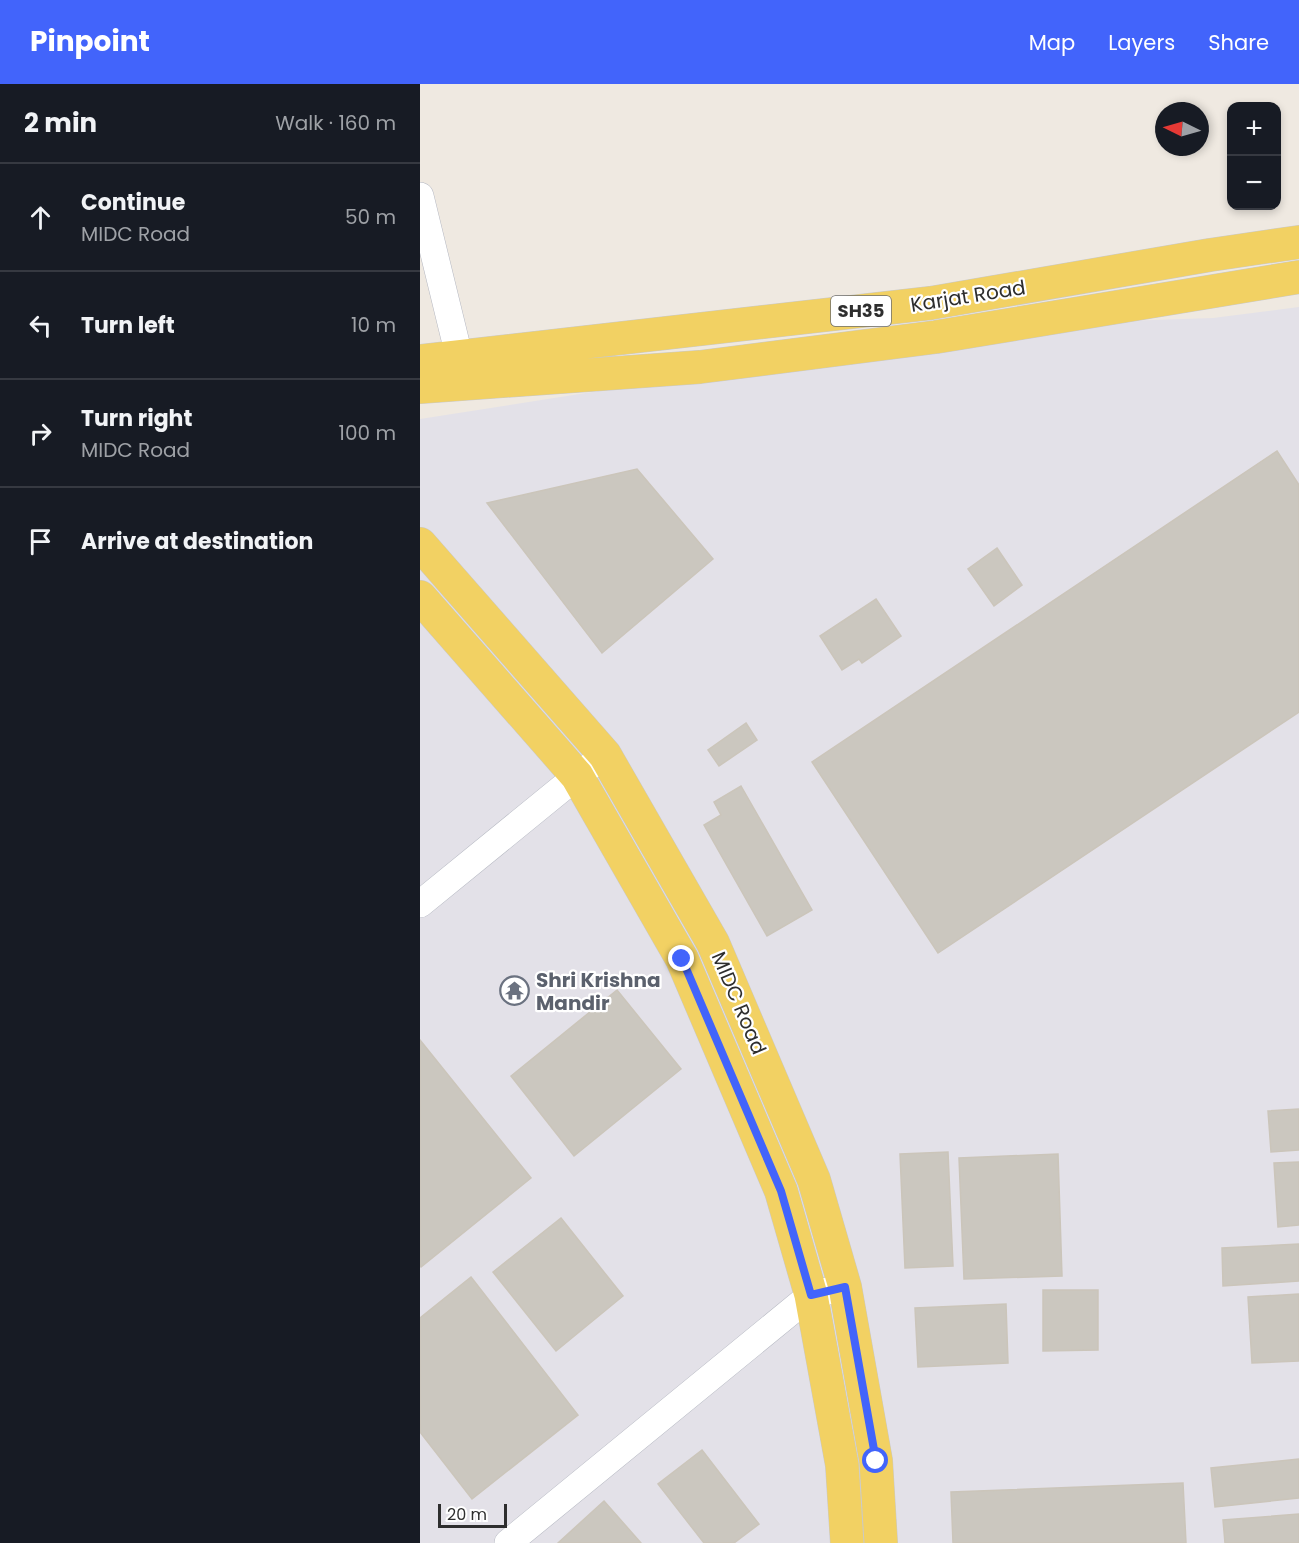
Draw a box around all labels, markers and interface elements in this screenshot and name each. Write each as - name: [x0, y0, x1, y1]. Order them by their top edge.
- text: Pinpoint: [30, 22, 150, 61]
- text: Map: [1029, 28, 1075, 57]
- text: Layers: [1108, 28, 1175, 57]
- text: Share: [1208, 28, 1269, 57]
- north arrow: [1155, 102, 1209, 156]
- map controls: [1227, 102, 1281, 210]
- button: +: [1227, 102, 1281, 156]
- text: 2 min: [24, 105, 97, 141]
- text: Walk · 160 m: [275, 109, 396, 137]
- button: −: [1227, 156, 1281, 210]
- text: Continue: [81, 187, 185, 218]
- icon: ahead: [24, 201, 57, 234]
- text: 50 m: [345, 203, 396, 231]
- text: MIDC Road: [81, 220, 190, 248]
- street label: Karjat Road: [908, 273, 1028, 319]
- road number: SH35: [831, 296, 891, 326]
- icon: left: [24, 309, 57, 342]
- text: Turn left: [81, 310, 175, 341]
- text: 10 m: [351, 311, 396, 339]
- text: Turn right: [81, 403, 192, 434]
- icon: right: [24, 417, 57, 450]
- text: 100 m: [339, 419, 396, 447]
- text: MIDC Road: [81, 436, 190, 464]
- icon: arrive: [24, 525, 57, 558]
- text: Arrive at destination: [81, 526, 313, 557]
- route end: [668, 945, 694, 971]
- street label: MIDC Road: [705, 947, 773, 1059]
- place label: Shri Krishna Mandir: [536, 966, 661, 1017]
- temple icon: Shri Krishna Mandir: [499, 975, 531, 1007]
- route start: [862, 1447, 888, 1473]
- scale bar: [438, 1501, 507, 1528]
- text: 20 m: [447, 1503, 487, 1526]

